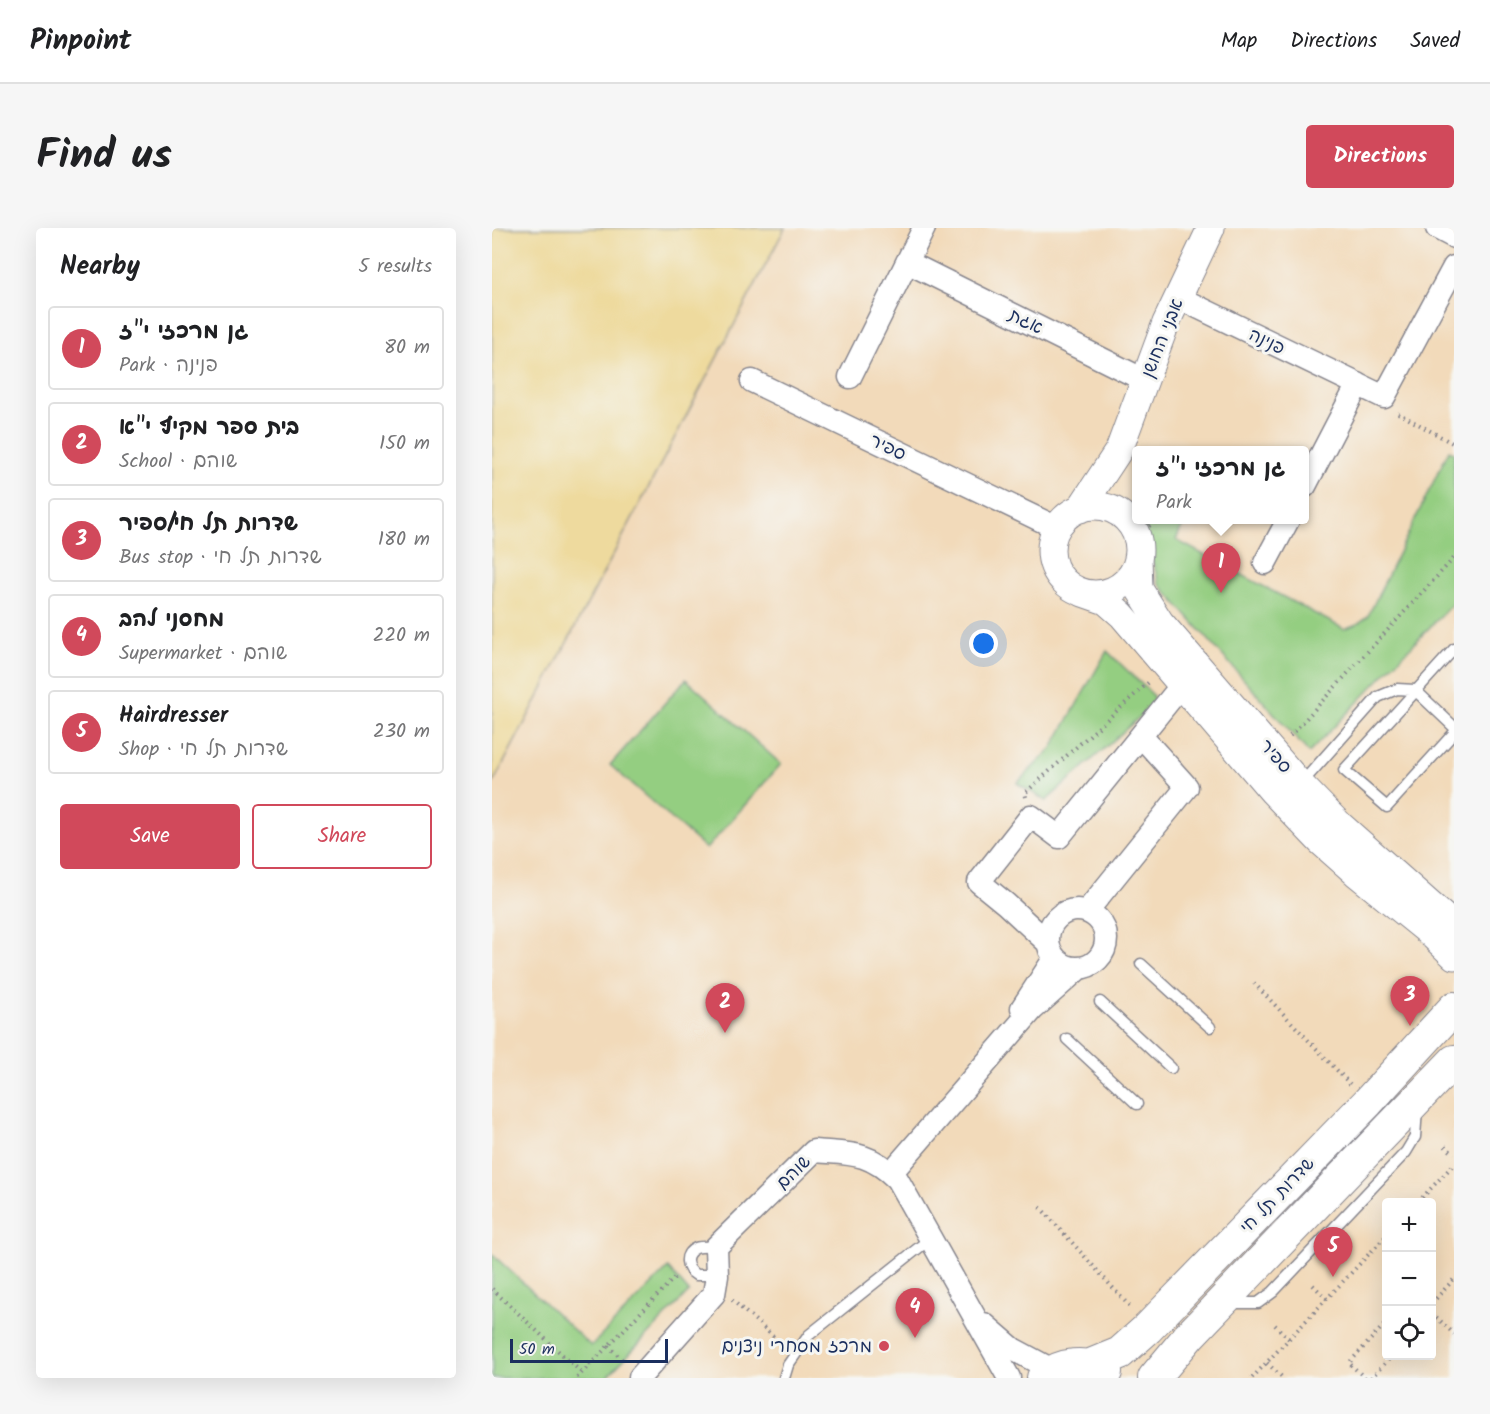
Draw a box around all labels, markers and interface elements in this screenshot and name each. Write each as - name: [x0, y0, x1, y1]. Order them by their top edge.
- text: Pinpoint: [30, 19, 131, 64]
- text: Map: [1221, 25, 1257, 58]
- text: Directions: [1290, 25, 1377, 58]
- text: Saved: [1410, 25, 1460, 58]
- text: Find us: [36, 123, 172, 190]
- button: Directions: [1306, 125, 1454, 188]
- text: Nearby: [60, 246, 140, 288]
- text: 5 results: [358, 251, 432, 283]
- street label: אבני החושן: [1134, 294, 1192, 383]
- street label: אגת: [1002, 301, 1048, 343]
- text: גן מרכזי י"ז: [119, 315, 249, 350]
- street label: פנינה: [1243, 321, 1290, 364]
- text: 1: [78, 332, 85, 364]
- text: 80 m: [384, 332, 430, 364]
- text: Park · פנינה: [119, 350, 218, 382]
- text: בית ספר מקיף י"א: [119, 411, 299, 446]
- street label: ספיר: [864, 427, 911, 470]
- text: 2: [76, 428, 87, 460]
- text: 150 m: [379, 428, 430, 460]
- text: School · שוהם: [119, 446, 237, 478]
- popup: [1132, 446, 1309, 524]
- text: גן מרכזי י"ז: [1156, 452, 1285, 487]
- text: Park: [1156, 487, 1192, 519]
- text: שדרות תל חי/ספיר: [119, 507, 298, 542]
- text: 3: [76, 524, 87, 556]
- text: 180 m: [378, 524, 430, 556]
- text: Bus stop · שדרות תל חי: [119, 542, 322, 574]
- pin: 1: [1202, 544, 1240, 593]
- text: מחסני להב: [119, 603, 224, 638]
- text: 4: [76, 620, 87, 652]
- text: 220 m: [373, 620, 430, 652]
- your location: [969, 629, 998, 658]
- text: Supermarket · שוהם: [119, 638, 287, 670]
- text: Hairdresser: [119, 699, 228, 734]
- text: 5: [76, 716, 87, 748]
- text: 230 m: [373, 716, 430, 748]
- street label: ספיר: [1252, 733, 1298, 781]
- text: Shop · שדרות תל חי: [119, 734, 288, 766]
- button: Save: [60, 804, 240, 869]
- button: Share: [252, 804, 432, 869]
- pin: 3: [1390, 976, 1430, 1026]
- pin: 2: [706, 984, 744, 1033]
- street label: שוהם: [770, 1149, 818, 1197]
- street label: שדרות תל חי: [1234, 1151, 1322, 1241]
- map controls: [1382, 1198, 1436, 1360]
- button: +: [1382, 1198, 1436, 1252]
- pin: 5: [1314, 1228, 1352, 1277]
- button: −: [1382, 1252, 1436, 1306]
- pin: 4: [896, 1288, 934, 1338]
- button: locate: [1382, 1306, 1436, 1360]
- place label: מרכז מסחרי ניצנים: [721, 1333, 872, 1362]
- scale bar: [510, 1336, 668, 1364]
- text: 50 m: [519, 1337, 555, 1362]
- marker: מרכז מסחרי ניצנים: [877, 1339, 891, 1353]

